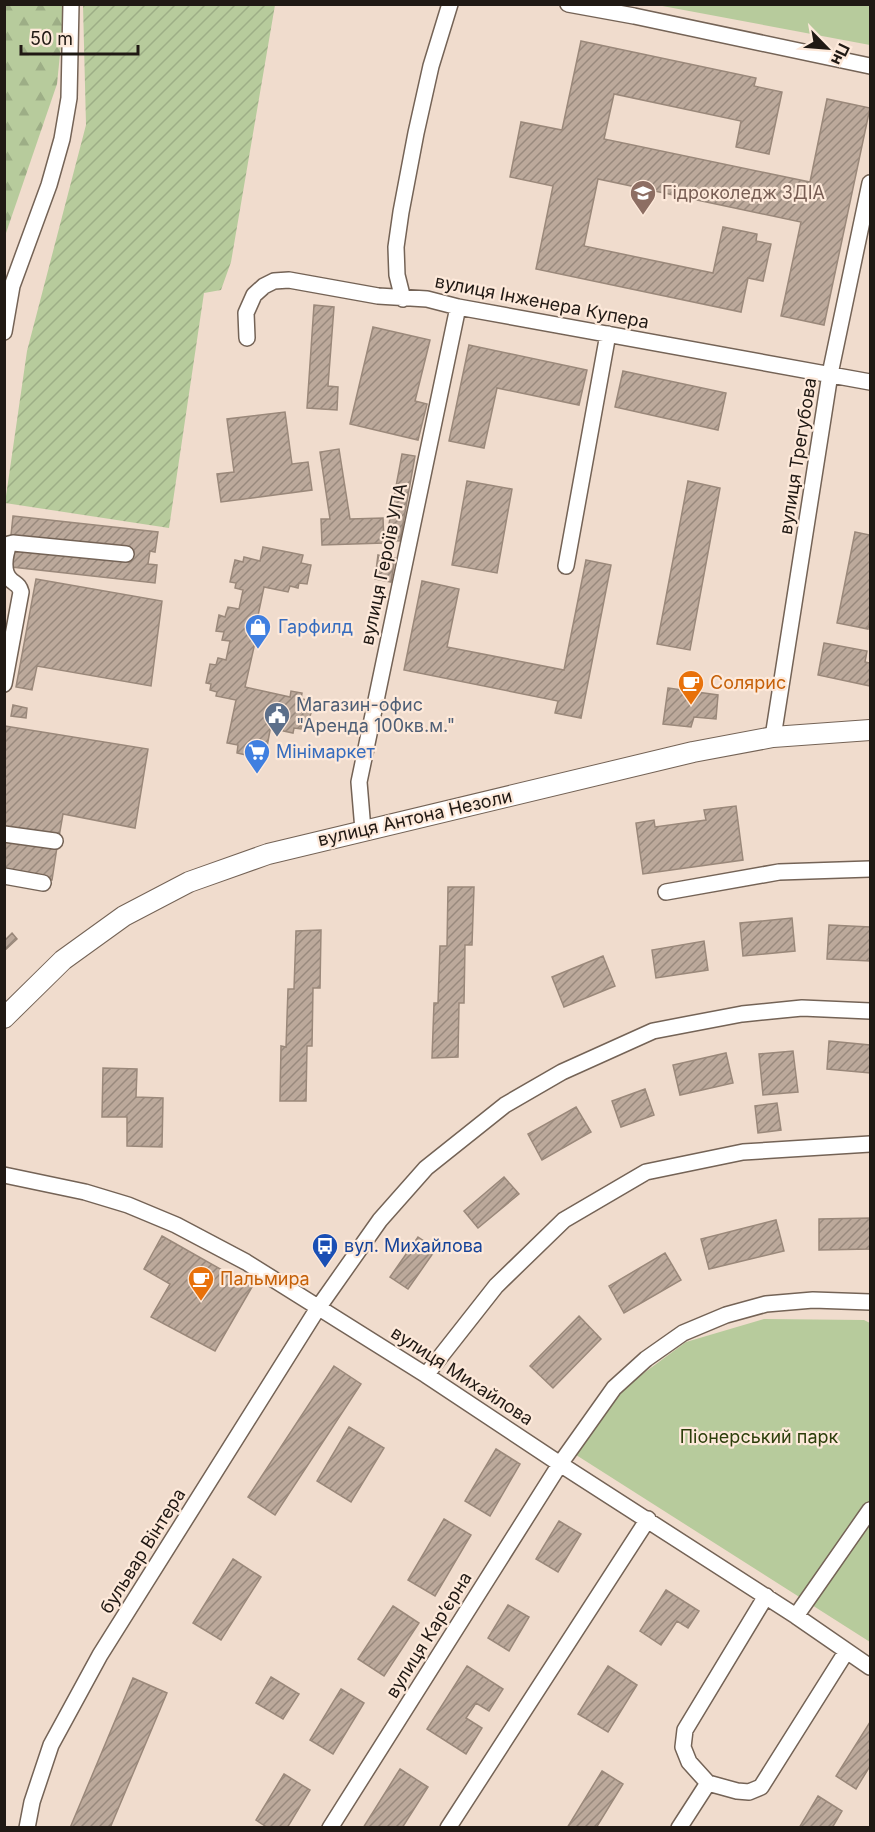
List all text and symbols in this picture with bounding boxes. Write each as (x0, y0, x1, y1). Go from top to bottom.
scale bar (21, 18, 138, 56)
north arrow (797, 18, 857, 78)
text: 50 m (30, 28, 73, 49)
text: Пн (827, 40, 854, 68)
school or university icon: Гідроколедж ЗДIА (628, 178, 658, 216)
place label: Гідроколедж ЗДIА (662, 182, 825, 203)
street label: вулиця Інженера Купера (433, 270, 651, 333)
street label: вулиця Трегубова (775, 376, 820, 536)
street label: вулиця Героїв УПА (356, 481, 411, 647)
shop icon: Гарфилд (243, 612, 273, 650)
place label: Гарфилд (278, 616, 353, 637)
cafe icon: Солярис (676, 668, 706, 706)
place label: Солярис (710, 672, 786, 693)
place label: Магазин-офис "Аренда 100кв.м." (296, 694, 455, 736)
public building icon: Магазин-офис "Аренда 100кв.м." (262, 700, 292, 738)
supermarket icon: Мінімаркет (242, 737, 272, 775)
place label: Мінімаркет (276, 741, 375, 762)
street label: вулиця Антона Незоли (316, 785, 514, 850)
bus stop icon: вул. Михайлова (310, 1231, 340, 1269)
place label: вул. Михайлова (344, 1235, 483, 1256)
cafe icon: Пальмира (186, 1264, 216, 1302)
place label: Пальмира (220, 1268, 310, 1289)
street label: вулиця Михайлова (387, 1322, 537, 1429)
park label: Піонерський парк (680, 1426, 839, 1447)
street label: бульвар Вінтера (96, 1484, 189, 1617)
street label: вулиця Кар’єрна (381, 1568, 476, 1702)

